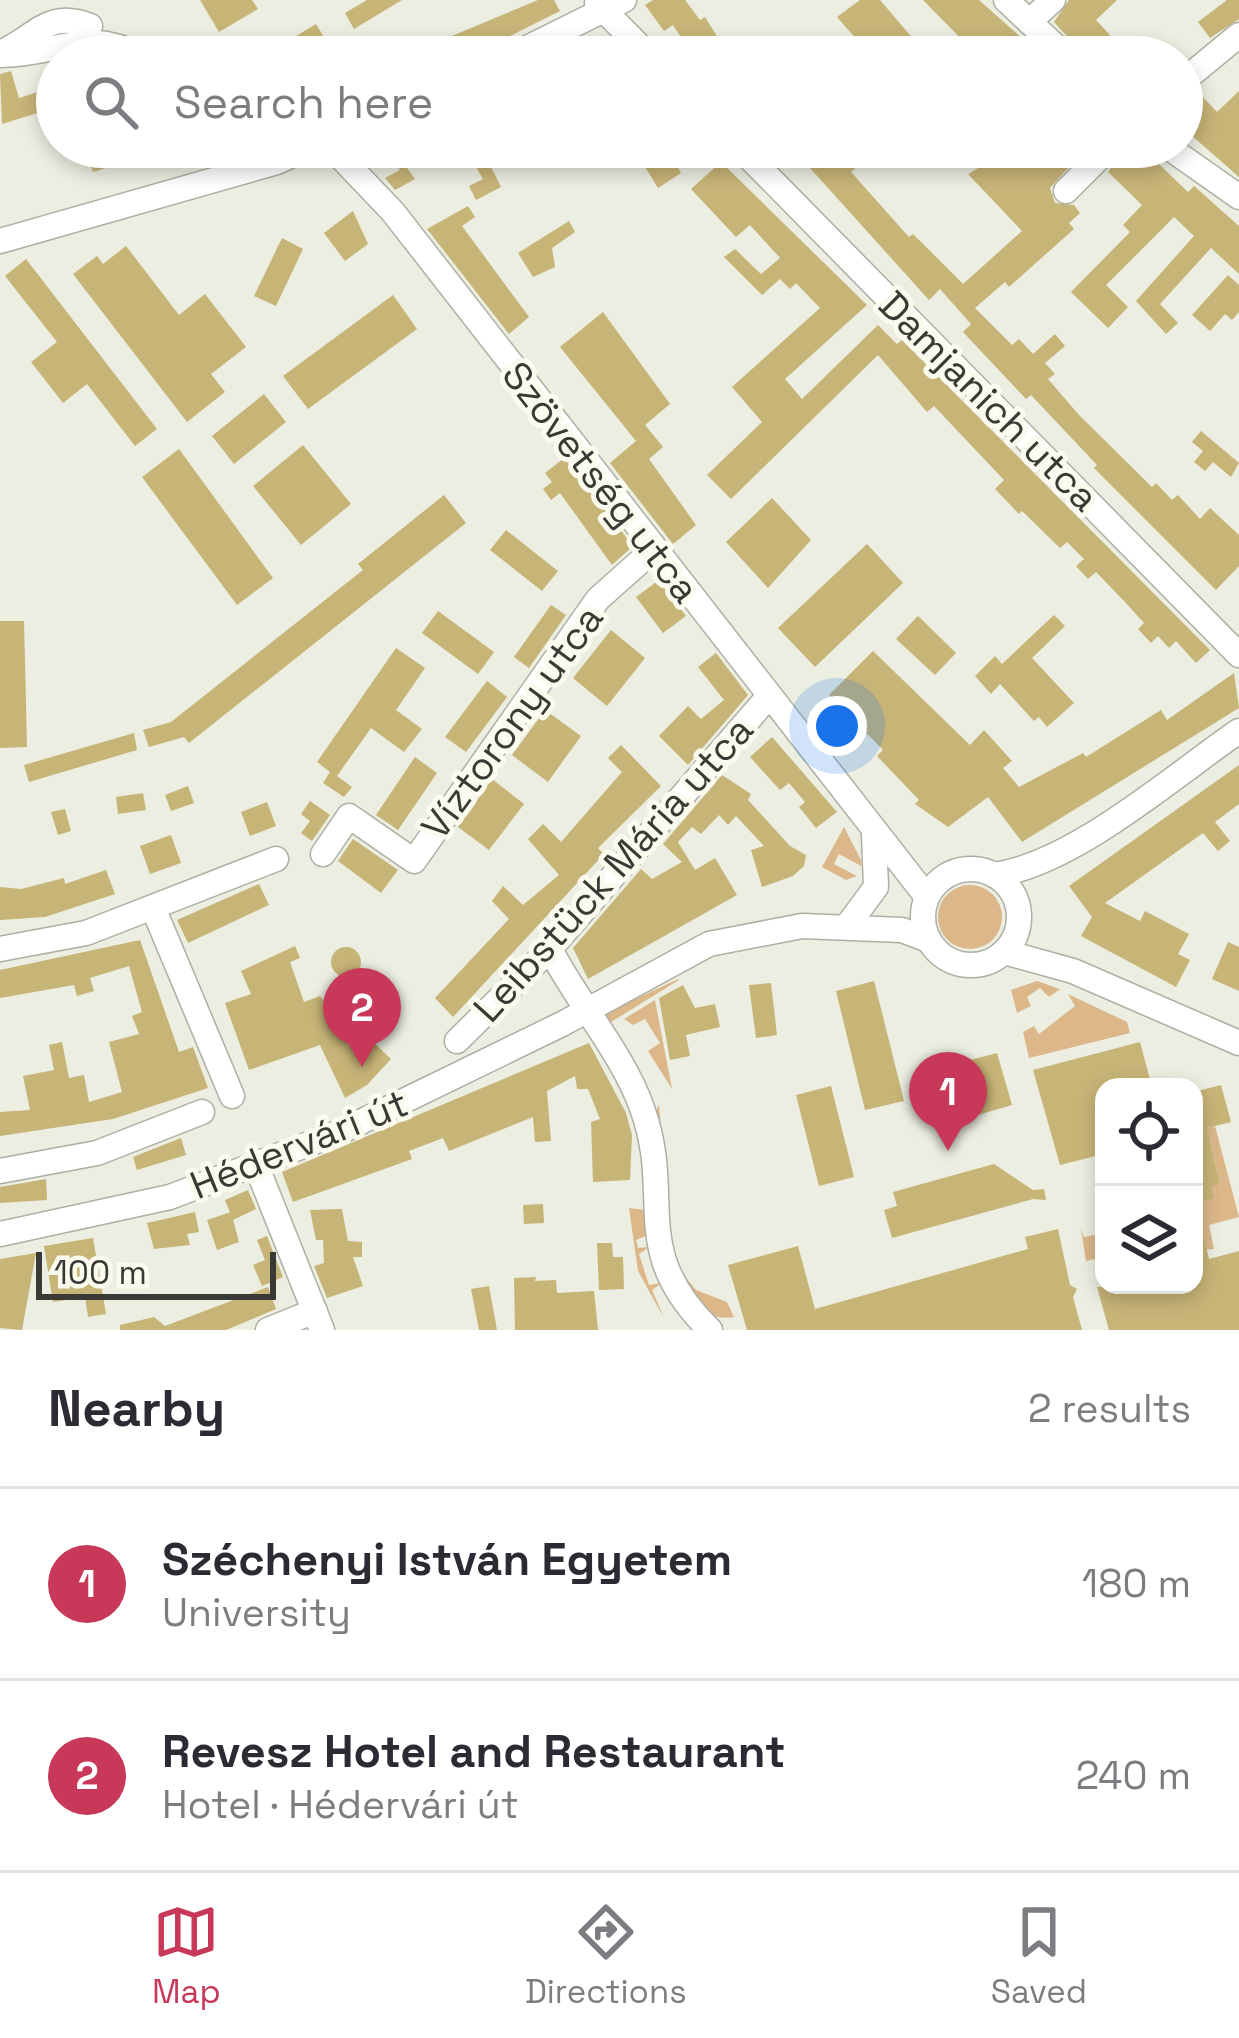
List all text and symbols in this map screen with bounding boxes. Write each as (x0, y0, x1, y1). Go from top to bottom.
search box (36, 36, 1203, 168)
icon: search (78, 69, 144, 135)
text: Search here (174, 74, 433, 131)
street label: Damjanich utca (869, 281, 1109, 521)
street label: Szövetség utca (492, 352, 710, 612)
street label: Víztorony utca (411, 595, 613, 849)
your location (807, 696, 867, 756)
street label: Leibstück Mária utca (463, 706, 763, 1032)
pin: 2 (323, 968, 401, 1067)
pin: 1 (909, 1052, 987, 1151)
street label: Hédervári út (183, 1078, 415, 1210)
map controls (1095, 1078, 1203, 1294)
button: locate (1095, 1078, 1203, 1186)
button: layers (1095, 1186, 1203, 1294)
scale bar (36, 1246, 276, 1299)
text: 100 m (54, 1252, 147, 1294)
text: Nearby (48, 1376, 225, 1441)
text: 2 results (1028, 1384, 1191, 1433)
text: Széchenyi István Egyetem (162, 1531, 732, 1588)
text: 1 (78, 1559, 96, 1608)
text: 180 m (1082, 1559, 1191, 1608)
text: University (162, 1588, 351, 1637)
text: Revesz Hotel and Restaurant (162, 1723, 785, 1780)
text: 2 (75, 1751, 99, 1800)
text: 240 m (1076, 1751, 1191, 1800)
text: Hotel · Hédervári út (162, 1780, 519, 1829)
tab: Map (152, 1899, 221, 2013)
tab: Directions (525, 1899, 687, 2013)
tab: Saved (991, 1899, 1087, 2013)

